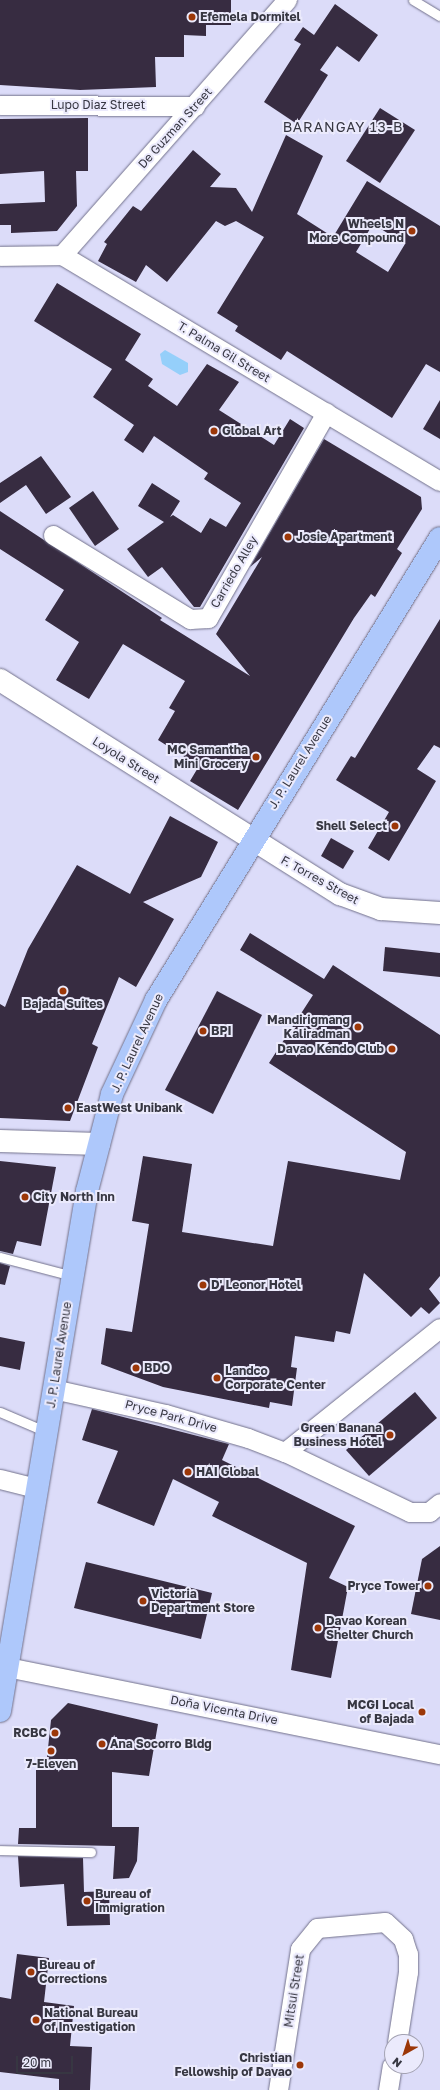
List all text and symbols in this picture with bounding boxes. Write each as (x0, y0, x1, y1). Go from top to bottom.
place label: Efemela Dormitel (200, 10, 301, 24)
marker: Efemela Dormitel (187, 12, 197, 22)
street label: De Guzman Street (135, 85, 215, 171)
street label: Lupo Diaz Street (51, 98, 145, 112)
district label: BARANGAY 13-B (283, 119, 403, 135)
place label: Wheels N More Compound (309, 217, 404, 245)
marker: Wheels N More Compound (407, 226, 417, 236)
street label: T. Palma Gil Street (175, 319, 273, 385)
place label: Global Art (222, 424, 282, 438)
marker: Global Art (209, 426, 219, 436)
place label: Josie Apartment (296, 530, 392, 544)
marker: Josie Apartment (283, 532, 293, 542)
street label: Carriedo Alley (208, 533, 260, 611)
street label: J. P. Laurel Avenue (265, 713, 335, 811)
street label: Loyola Street (90, 734, 162, 786)
place label: MC Samantha Mini Grocery (167, 743, 248, 771)
marker: MC Samantha Mini Grocery (251, 752, 261, 762)
place label: Shell Select (316, 819, 387, 833)
marker: Shell Select (390, 821, 400, 831)
street label: F. Torres Street (278, 853, 362, 907)
marker: Bajada Suites (58, 986, 68, 996)
street label: J. P. Laurel Avenue (108, 991, 166, 1095)
place label: Bajada Suites (23, 997, 103, 1011)
place label: Mandirigmang Kaliradman (267, 1013, 350, 1041)
marker: Mandirigmang Kaliradman (353, 1022, 363, 1032)
place label: BPI (211, 1024, 232, 1038)
marker: BPI (198, 1026, 208, 1036)
place label: Davao Kendo Club (277, 1042, 384, 1056)
marker: Davao Kendo Club (387, 1044, 397, 1054)
place label: EastWest Unibank (76, 1101, 183, 1115)
marker: EastWest Unibank (63, 1103, 73, 1113)
place label: City North Inn (33, 1190, 115, 1204)
marker: City North Inn (20, 1192, 30, 1202)
place label: D' Leonor Hotel (211, 1278, 301, 1292)
marker: D' Leonor Hotel (198, 1280, 208, 1290)
street label: J. P. Laurel Avenue (43, 1301, 75, 1409)
place label: BDO (144, 1361, 170, 1375)
marker: BDO (131, 1363, 141, 1373)
place label: Landco Corporate Center (225, 1364, 326, 1392)
marker: Landco Corporate Center (212, 1373, 222, 1383)
street label: Pryce Park Drive (123, 1397, 219, 1435)
place label: Green Banana Business Hotel (293, 1421, 382, 1449)
marker: Green Banana Business Hotel (385, 1430, 395, 1440)
place label: HAI Global (196, 1465, 259, 1479)
marker: HAI Global (183, 1467, 193, 1477)
place label: Pryce Tower (347, 1579, 420, 1593)
marker: Pryce Tower (423, 1581, 433, 1591)
place label: Victoria Department Store (151, 1587, 255, 1615)
marker: Victoria Department Store (138, 1596, 148, 1606)
place label: Davao Korean Shelter Church (326, 1614, 413, 1642)
marker: Davao Korean Shelter Church (313, 1623, 323, 1633)
street label: Doña Vicenta Drive (169, 1693, 279, 1727)
place label: MCGI Local of Bajada (347, 1698, 414, 1726)
marker: MCGI Local of Bajada (417, 1707, 427, 1717)
place label: RCBC (13, 1726, 47, 1740)
marker: RCBC (50, 1728, 60, 1738)
place label: Ana Socorro Bldg (110, 1737, 212, 1751)
marker: Ana Socorro Bldg (97, 1739, 107, 1749)
marker: 7-Eleven (46, 1746, 56, 1756)
place label: 7-Eleven (26, 1757, 76, 1771)
place label: Bureau of Immigration (95, 1887, 165, 1915)
marker: Bureau of Immigration (82, 1896, 92, 1906)
street label: Mitsui Street (281, 1953, 307, 2029)
place label: Bureau of Corrections (39, 1958, 107, 1986)
marker: Bureau of Corrections (26, 1967, 36, 1977)
place label: National Bureau of Investigation (44, 2006, 138, 2034)
marker: National Bureau of Investigation (31, 2015, 41, 2025)
north arrow (384, 2034, 424, 2074)
scale bar (18, 2048, 75, 2074)
place label: Christian Fellowship of Davao (174, 2051, 292, 2079)
text: 20 m (23, 2055, 51, 2070)
text: N (389, 2055, 404, 2071)
marker: Christian Fellowship of Davao (295, 2060, 305, 2070)

